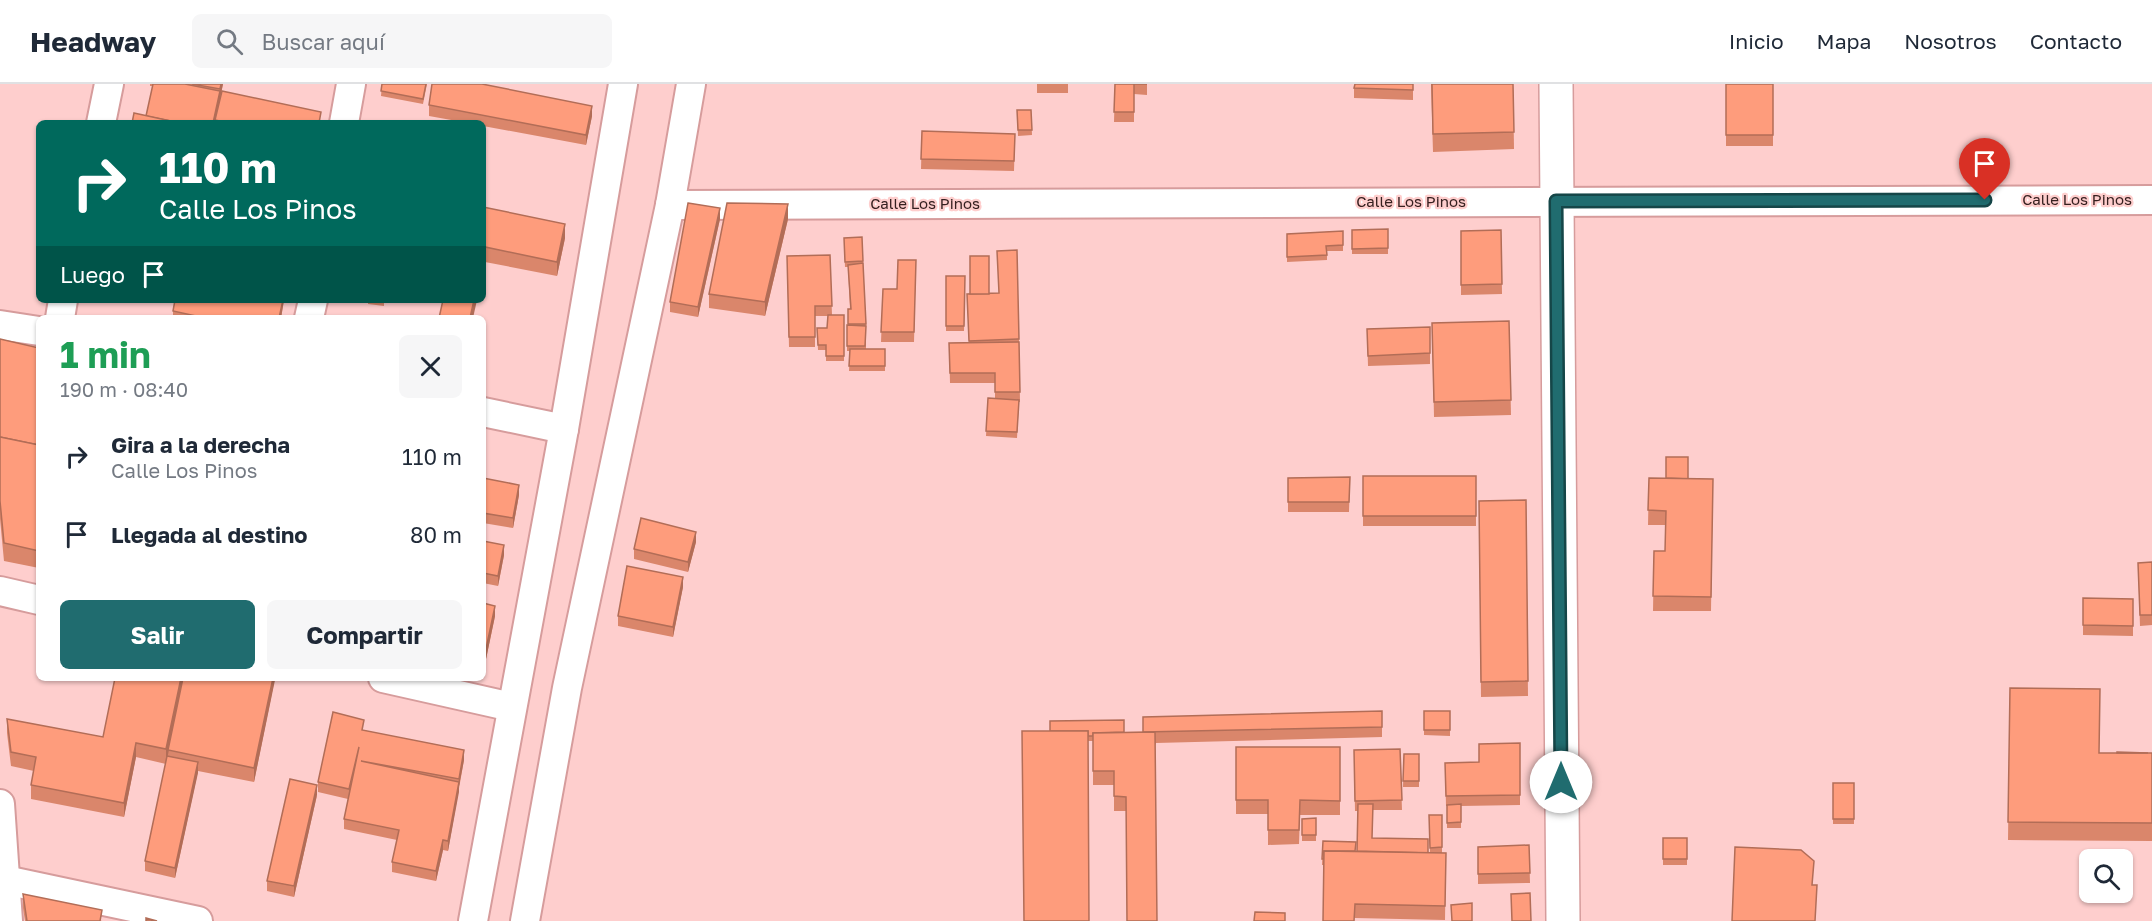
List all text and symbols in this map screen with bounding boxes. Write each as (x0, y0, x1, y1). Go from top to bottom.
search box (192, 14, 612, 68)
text: Headway (30, 25, 156, 58)
icon: search (213, 25, 246, 58)
text: Buscar aquí (261, 28, 385, 55)
text: Inicio (1729, 28, 1784, 54)
text: Mapa (1817, 28, 1871, 54)
text: Nosotros (1904, 28, 1997, 54)
text: Contacto (2030, 28, 2122, 54)
pin (1959, 138, 2010, 200)
text: 110 m (159, 142, 277, 192)
icon: right (60, 144, 138, 222)
icon: arrive (1968, 147, 2001, 180)
street label: Calle Los Pinos (2022, 190, 2132, 208)
street label: Calle Los Pinos (1356, 192, 1466, 210)
text: Calle Los Pinos (159, 193, 356, 225)
street label: Calle Los Pinos (870, 194, 980, 212)
icon: arrive (137, 258, 170, 291)
text: Luego (60, 261, 125, 288)
text: 1 min (60, 333, 151, 376)
button: close (399, 335, 462, 398)
text: 190 m · 08:40 (60, 377, 188, 401)
text: Gira a la derecha (111, 431, 290, 458)
icon: right (60, 440, 93, 473)
text: 110 m (402, 443, 462, 470)
text: Calle Los Pinos (111, 458, 257, 482)
icon: arrive (60, 518, 93, 551)
text: Llegada al destino (111, 521, 308, 548)
text: 80 m (410, 521, 462, 548)
button: Salir (60, 600, 255, 669)
button: Compartir (267, 600, 462, 669)
position arrow (1529, 750, 1593, 814)
map controls (2079, 849, 2133, 903)
button: search (2079, 849, 2133, 903)

